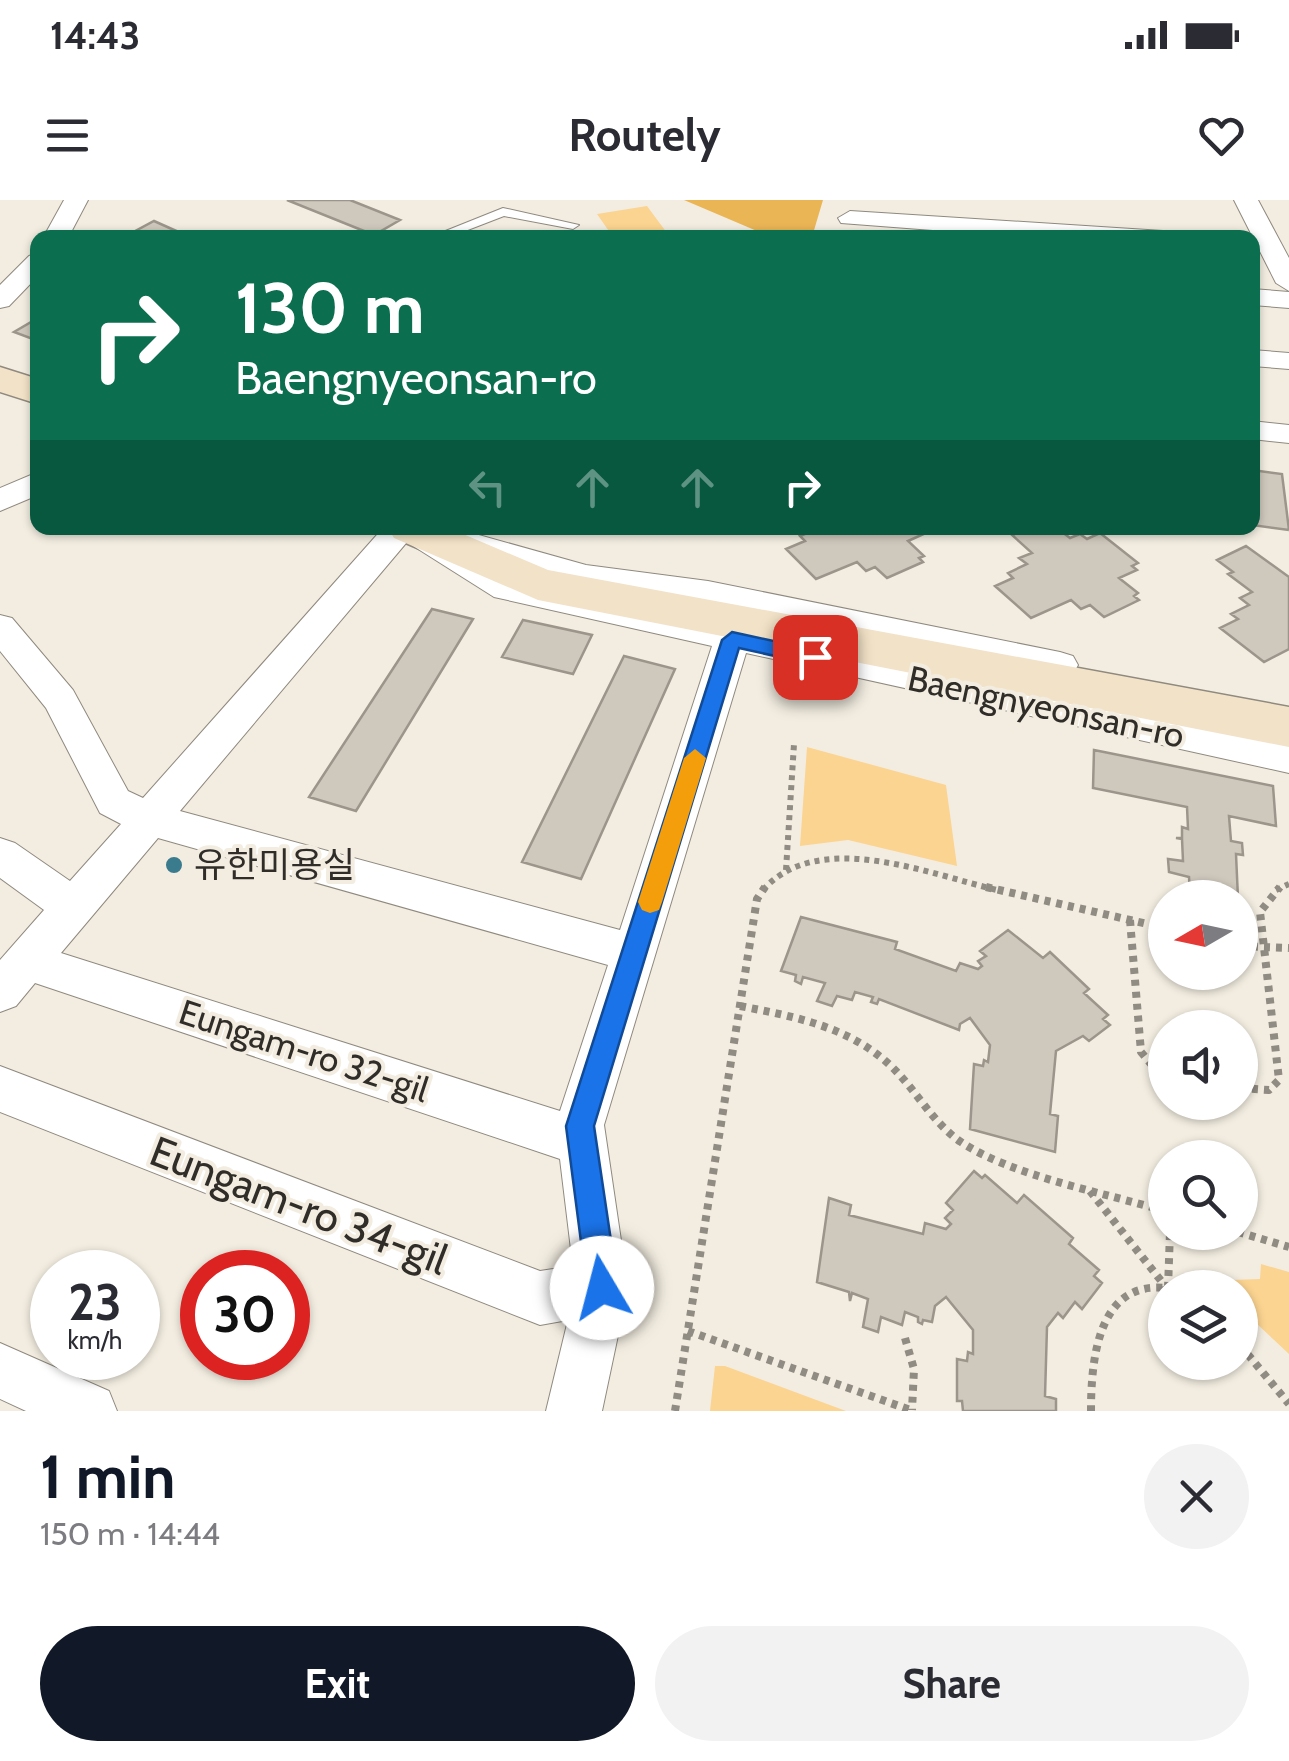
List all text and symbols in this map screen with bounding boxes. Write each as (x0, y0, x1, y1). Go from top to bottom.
text: 14:43 (50, 12, 140, 59)
icon: menu (40, 108, 95, 163)
text: Routely (568, 108, 721, 162)
icon: heart (1194, 108, 1249, 163)
text: 130 m (235, 265, 425, 351)
icon: right (70, 270, 200, 400)
text: Baengnyeonsan-ro (235, 351, 597, 405)
icon: left (460, 460, 515, 515)
icon: ahead (565, 460, 620, 515)
icon: ahead (670, 460, 725, 515)
icon: right (775, 460, 830, 515)
pin (773, 615, 858, 700)
icon: arrive (788, 630, 843, 685)
street label: Baengnyeonsan-ro (904, 656, 1188, 757)
place label: 유한미용실 (194, 843, 355, 886)
marker: 유한미용실 (163, 854, 185, 876)
north arrow (1148, 880, 1258, 990)
map controls (1148, 880, 1258, 1380)
street label: Eungam-ro 32-gil (174, 990, 435, 1111)
button: sound (1148, 1010, 1258, 1120)
street label: Eungam-ro 34-gil (143, 1124, 455, 1286)
button: search (1148, 1140, 1258, 1250)
position arrow (550, 1236, 654, 1340)
speed limit sign: 30 (180, 1250, 310, 1380)
button: layers (1148, 1270, 1258, 1380)
text: 23 (68, 1272, 122, 1333)
text: km/h (68, 1325, 122, 1355)
text: 1 min (40, 1440, 175, 1513)
button: close (1144, 1444, 1249, 1549)
text: 150 m · 14:44 (40, 1514, 220, 1553)
button: Exit (40, 1626, 635, 1741)
button: Share (655, 1626, 1249, 1741)

